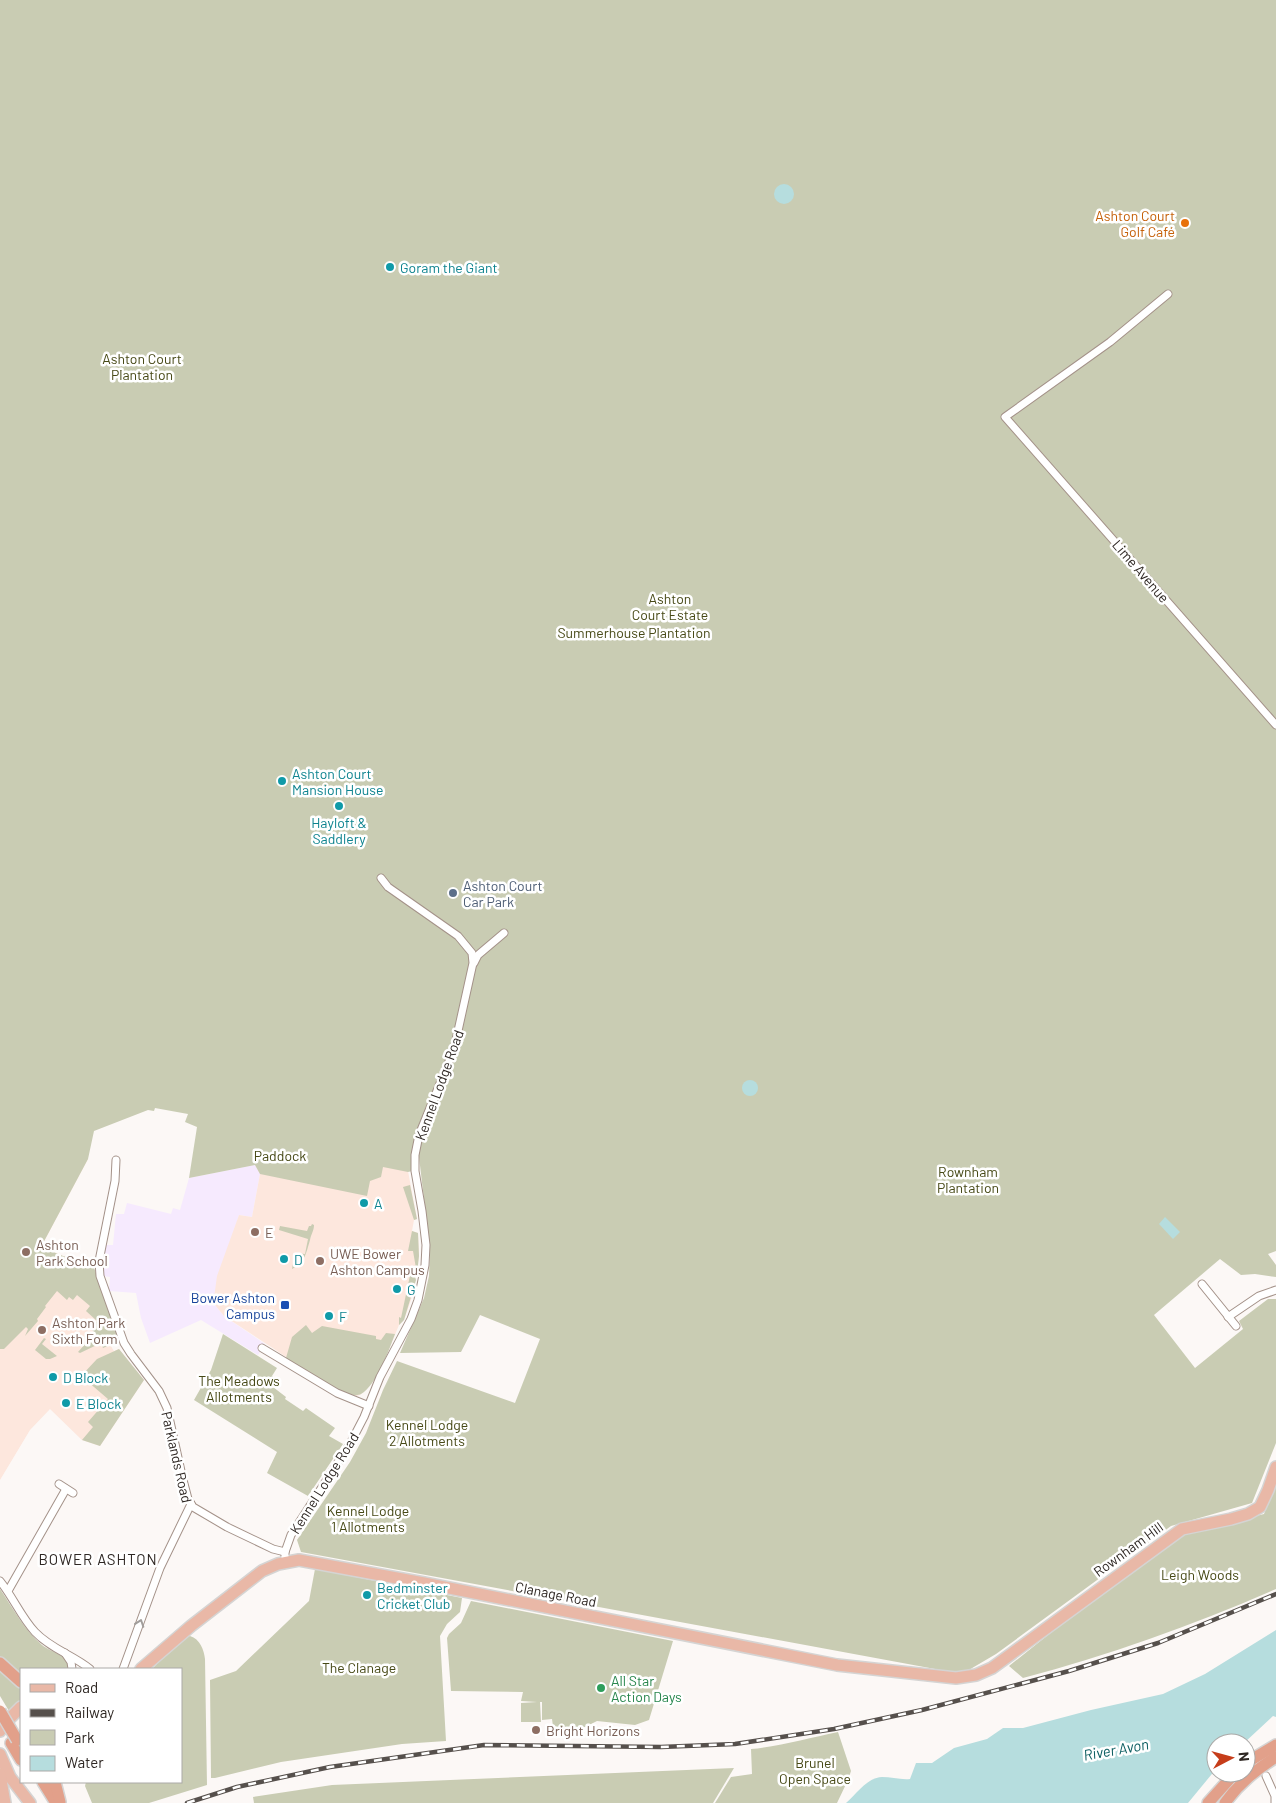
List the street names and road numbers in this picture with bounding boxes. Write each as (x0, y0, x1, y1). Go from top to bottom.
street label: Lime Avenue (1109, 536, 1173, 606)
street label: Kennel Lodge Road (411, 1027, 467, 1143)
street label: Parklands Road (158, 1410, 196, 1504)
street label: Kennel Lodge Road (286, 1429, 362, 1537)
street label: Rownham Hill (1090, 1518, 1166, 1580)
street label: Clanage Road (514, 1578, 598, 1610)

